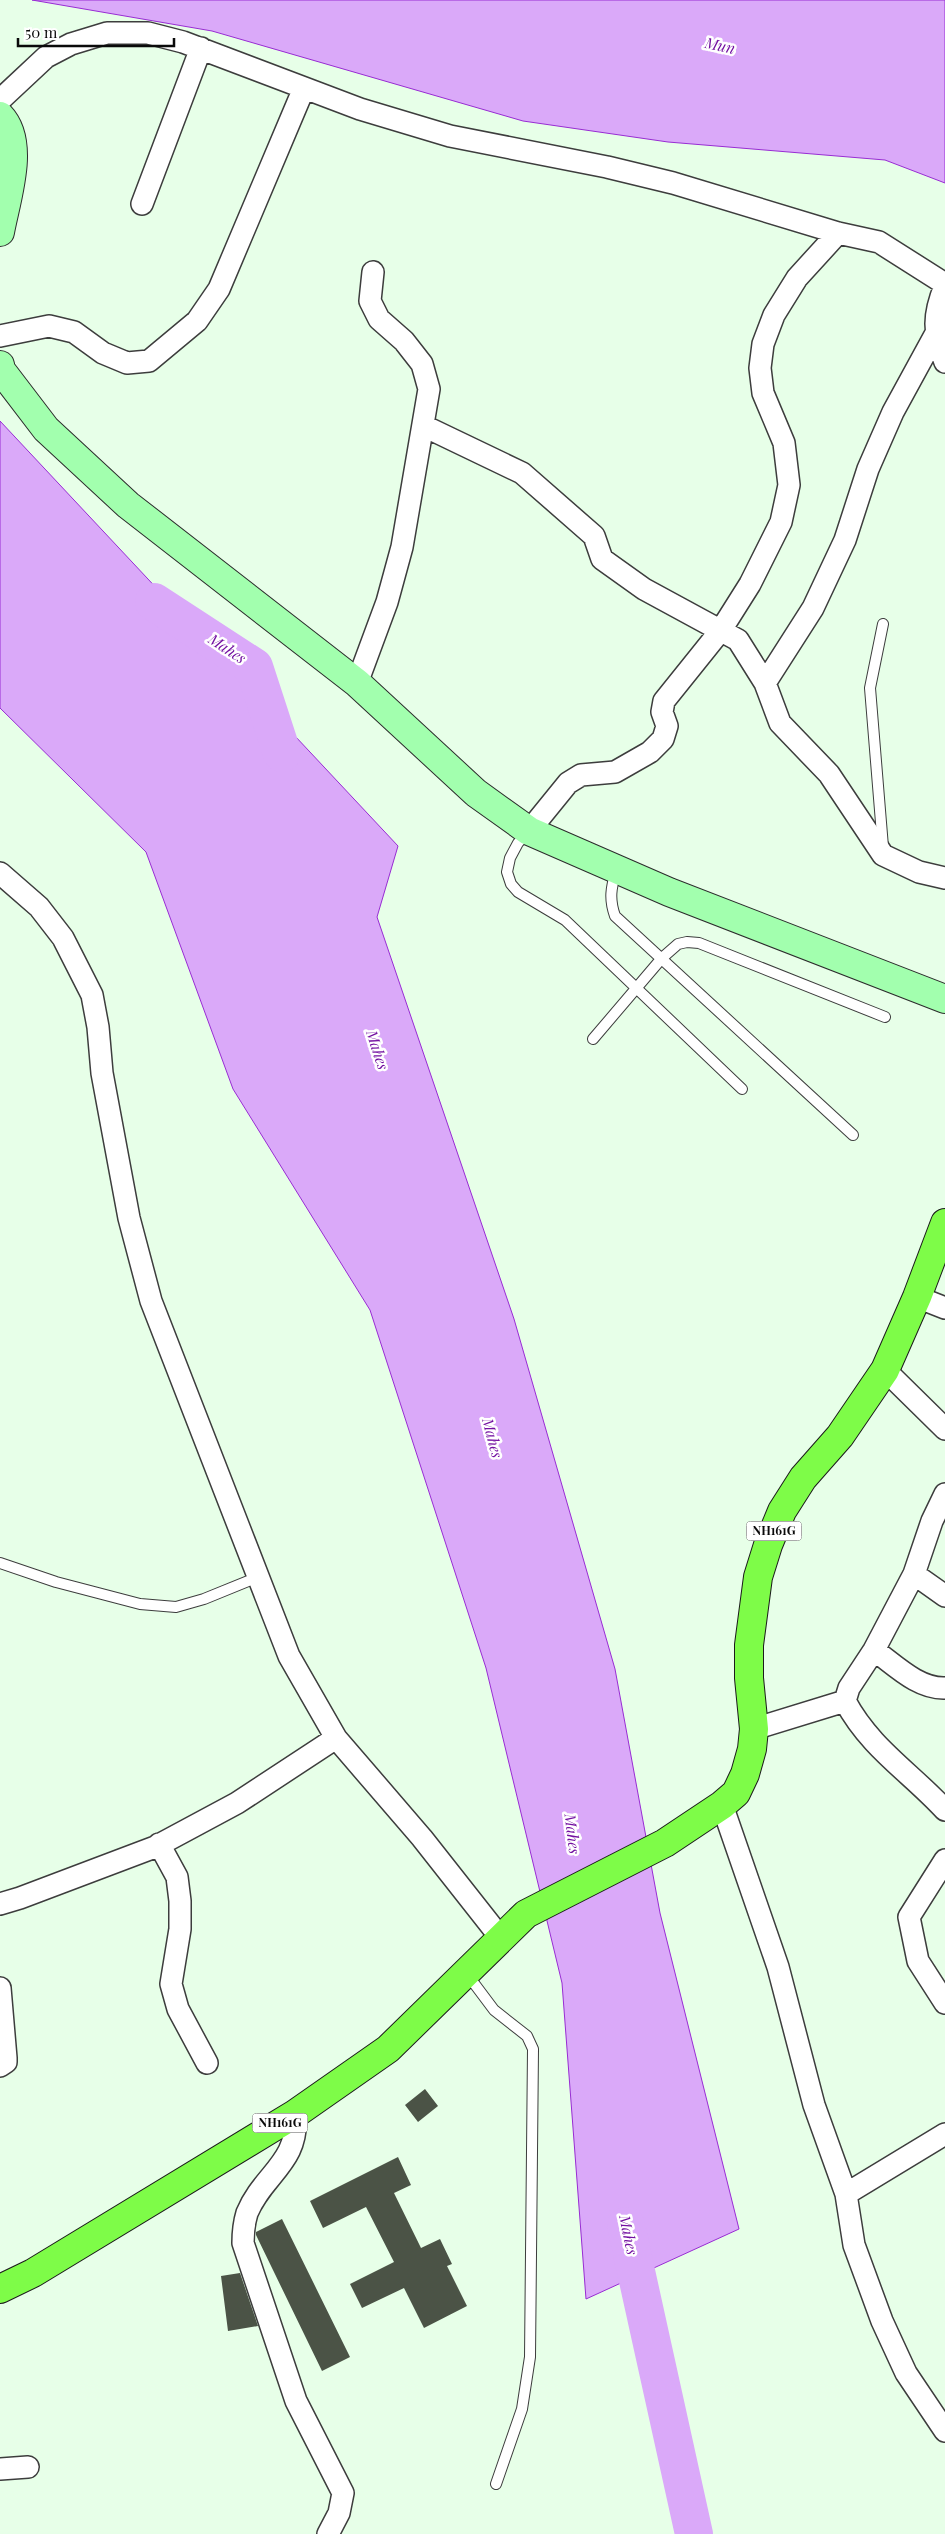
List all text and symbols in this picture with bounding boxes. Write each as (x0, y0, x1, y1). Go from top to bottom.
scale bar (18, 15, 174, 47)
text: 50 m (25, 22, 58, 42)
water label: Mun (702, 32, 737, 58)
water label: Mahes (204, 628, 250, 668)
water label: Mahes (362, 1026, 394, 1072)
water label: Mahes (478, 1415, 508, 1460)
road number: NH161G (746, 1522, 802, 1540)
water label: Mahes (560, 1811, 585, 1856)
road number: NH161G (252, 2114, 308, 2132)
water label: Mahes (615, 2212, 643, 2257)

